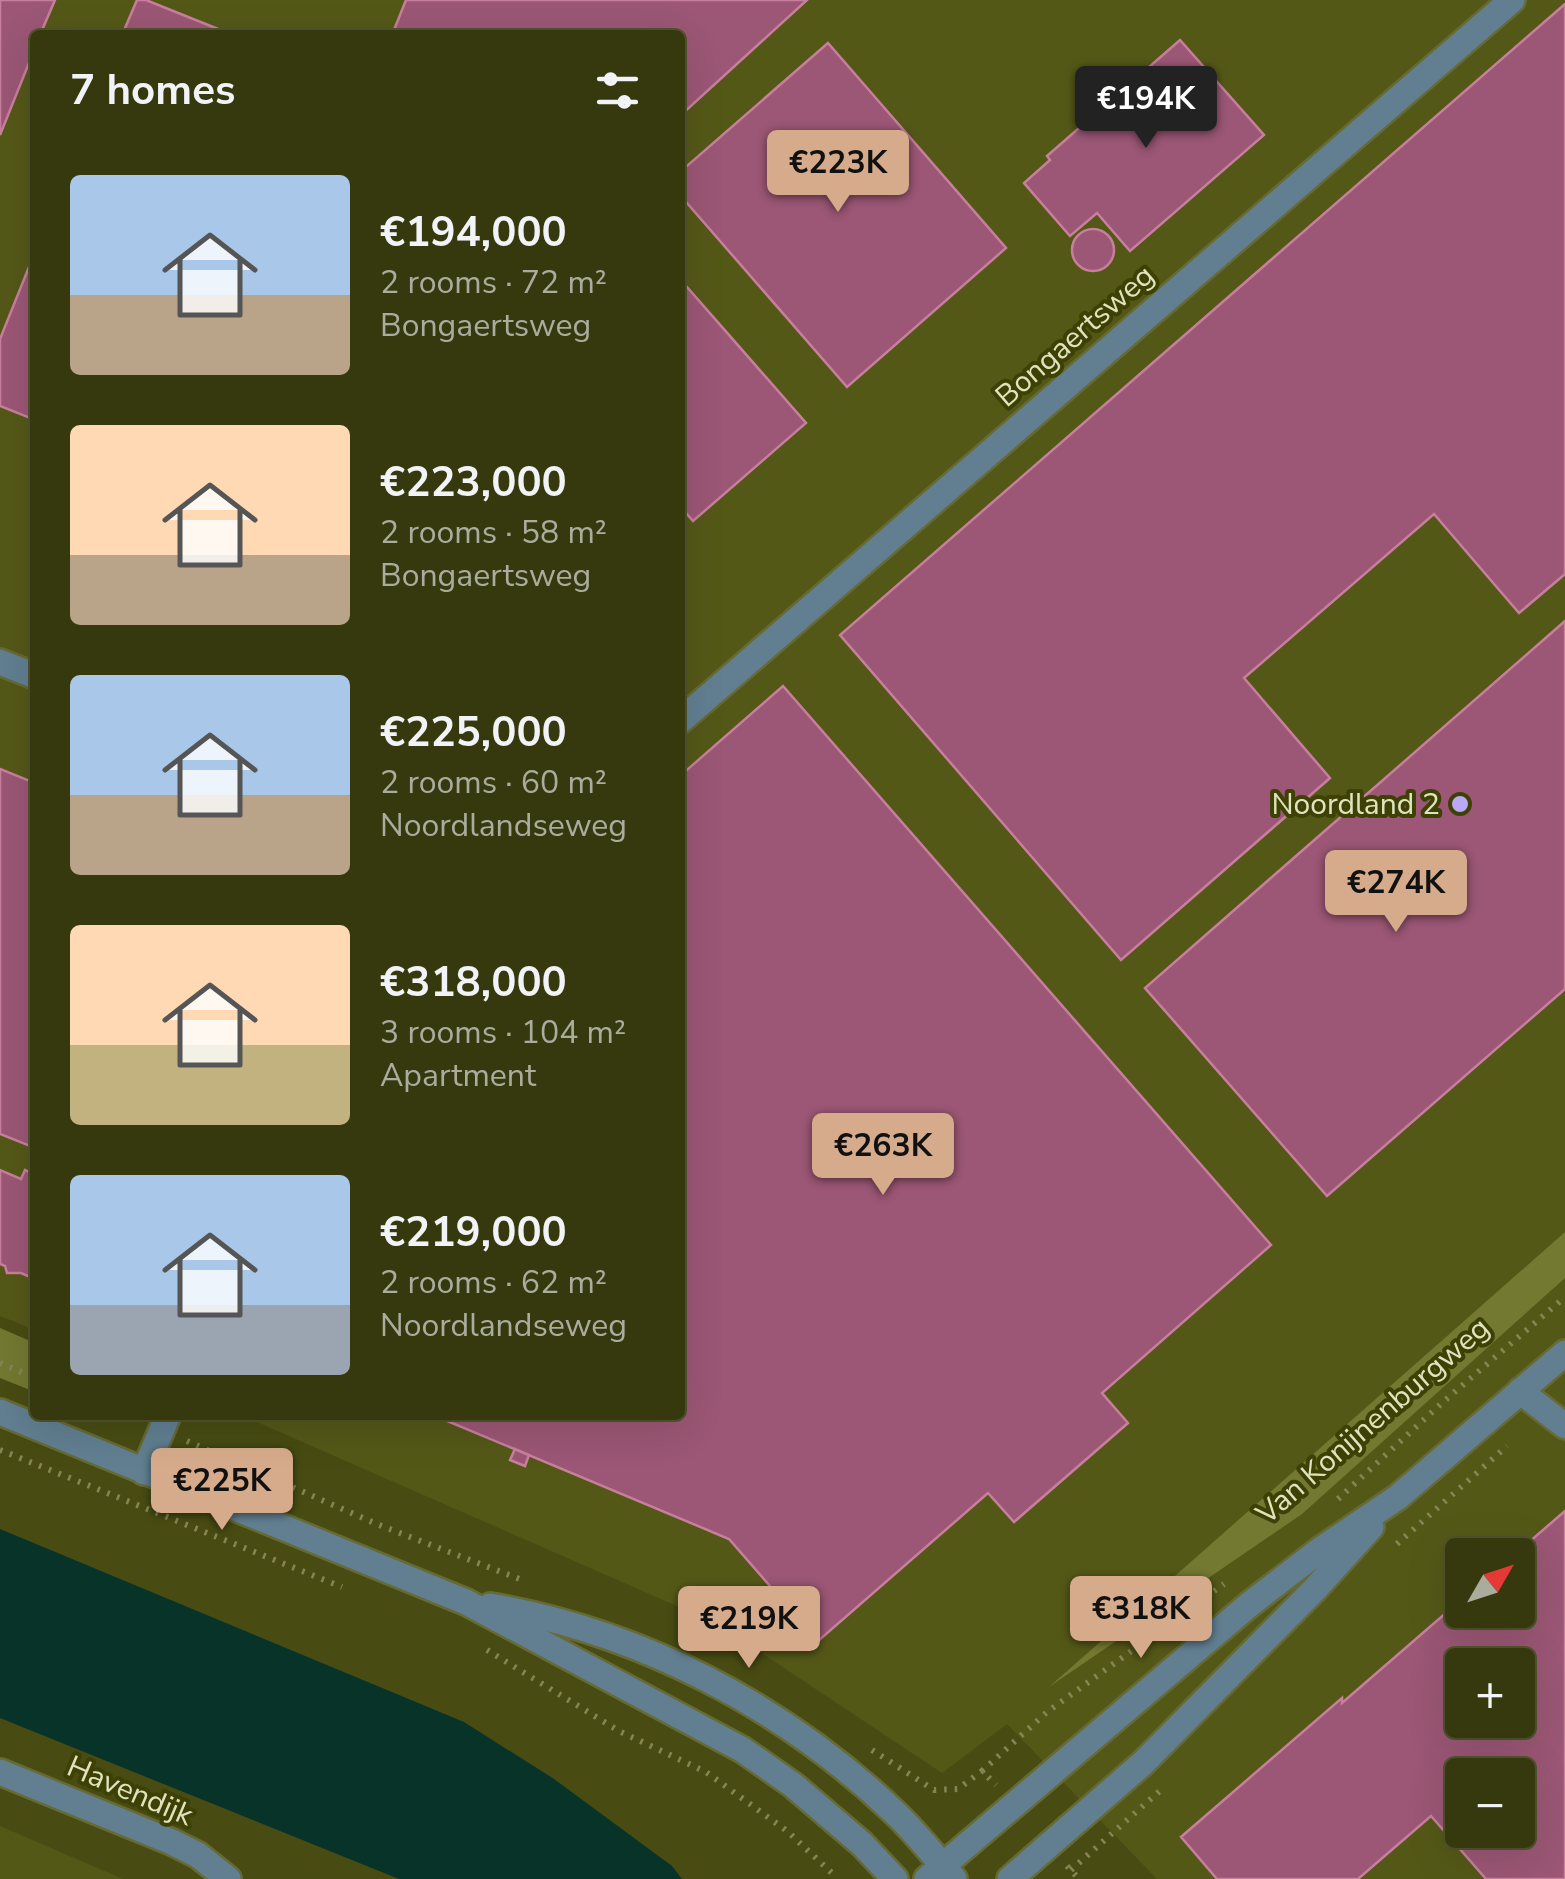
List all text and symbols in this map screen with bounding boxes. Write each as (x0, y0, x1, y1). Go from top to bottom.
text: 7 homes (70, 62, 235, 119)
icon: filters (590, 63, 645, 118)
pin: €194K (1076, 66, 1216, 151)
text: €194K (1097, 77, 1195, 120)
pin: €223K (768, 130, 908, 215)
text: €223K (789, 141, 887, 184)
text: €194,000 (380, 204, 567, 261)
icon: home (150, 215, 270, 335)
street label: Bongaertsweg (987, 256, 1163, 416)
text: 2 rooms · 72 m² (380, 261, 607, 304)
text: Bongaertsweg (380, 304, 591, 347)
text: €223,000 (380, 454, 567, 511)
icon: home (150, 465, 270, 585)
text: 2 rooms · 58 m² (380, 511, 607, 554)
text: Bongaertsweg (380, 554, 591, 597)
text: €225,000 (380, 704, 567, 761)
icon: home (150, 715, 270, 835)
text: 2 rooms · 60 m² (380, 761, 607, 804)
place label: Noordland 2 (1271, 784, 1440, 825)
marker: Noordland 2 (1449, 793, 1471, 815)
text: Noordlandseweg (380, 804, 627, 847)
pin: €274K (1326, 850, 1466, 935)
text: €274K (1347, 861, 1445, 904)
text: €318,000 (380, 954, 567, 1011)
icon: home (150, 965, 270, 1085)
text: 3 rooms · 104 m² (380, 1011, 626, 1054)
text: Apartment (380, 1054, 536, 1097)
pin: €263K (813, 1113, 953, 1198)
text: €263K (834, 1124, 932, 1167)
text: €219,000 (380, 1204, 567, 1261)
icon: home (150, 1215, 270, 1335)
text: 2 rooms · 62 m² (380, 1261, 607, 1304)
text: Noordlandseweg (380, 1304, 627, 1347)
street label: Van Konijnenburgweg (1247, 1308, 1498, 1534)
pin: €225K (152, 1448, 292, 1533)
text: €225K (173, 1459, 271, 1502)
north arrow (1445, 1538, 1535, 1628)
map controls (1445, 1538, 1535, 1848)
pin: €318K (1071, 1576, 1211, 1661)
pin: €219K (679, 1586, 819, 1671)
text: €318K (1092, 1587, 1190, 1630)
text: €219K (700, 1597, 798, 1640)
button: + (1445, 1648, 1535, 1738)
street label: Havendijk (61, 1746, 200, 1836)
button: − (1445, 1758, 1535, 1848)

